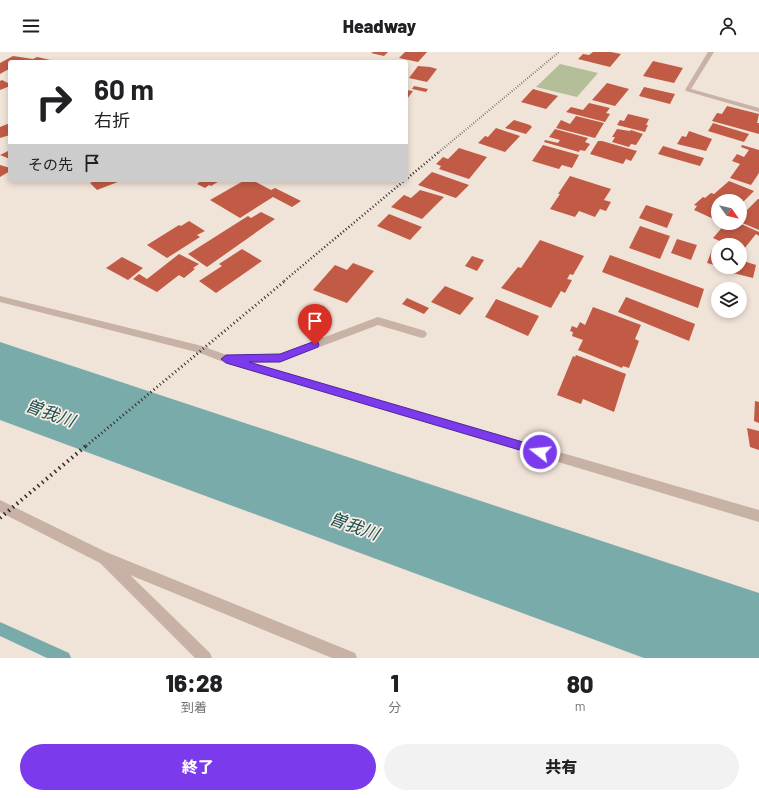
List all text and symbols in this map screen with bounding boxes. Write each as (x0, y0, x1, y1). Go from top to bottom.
icon: menu (20, 15, 42, 37)
text: Headway (343, 15, 416, 37)
icon: person (717, 15, 739, 37)
text: 60 m (94, 72, 154, 106)
icon: right (28, 76, 80, 128)
text: 右折 (94, 109, 130, 131)
icon: arrive (81, 152, 103, 174)
text: その先 (28, 155, 73, 173)
north arrow (711, 194, 747, 230)
map controls (711, 194, 747, 318)
button: search (711, 238, 747, 274)
button: layers (711, 282, 747, 318)
pin (298, 304, 332, 345)
icon: arrive (304, 310, 326, 332)
water label: 曽我川 (23, 394, 80, 431)
position arrow (519, 431, 561, 473)
water label: 曽我川 (327, 507, 384, 544)
text: 16:28 (165, 668, 223, 697)
text: 1 (390, 668, 399, 697)
text: 80 (567, 669, 594, 698)
text: m (575, 698, 585, 714)
text: 到着 (181, 699, 207, 715)
text: 分 (388, 699, 401, 715)
button: 終了 (20, 744, 376, 790)
button: 共有 (384, 744, 739, 790)

